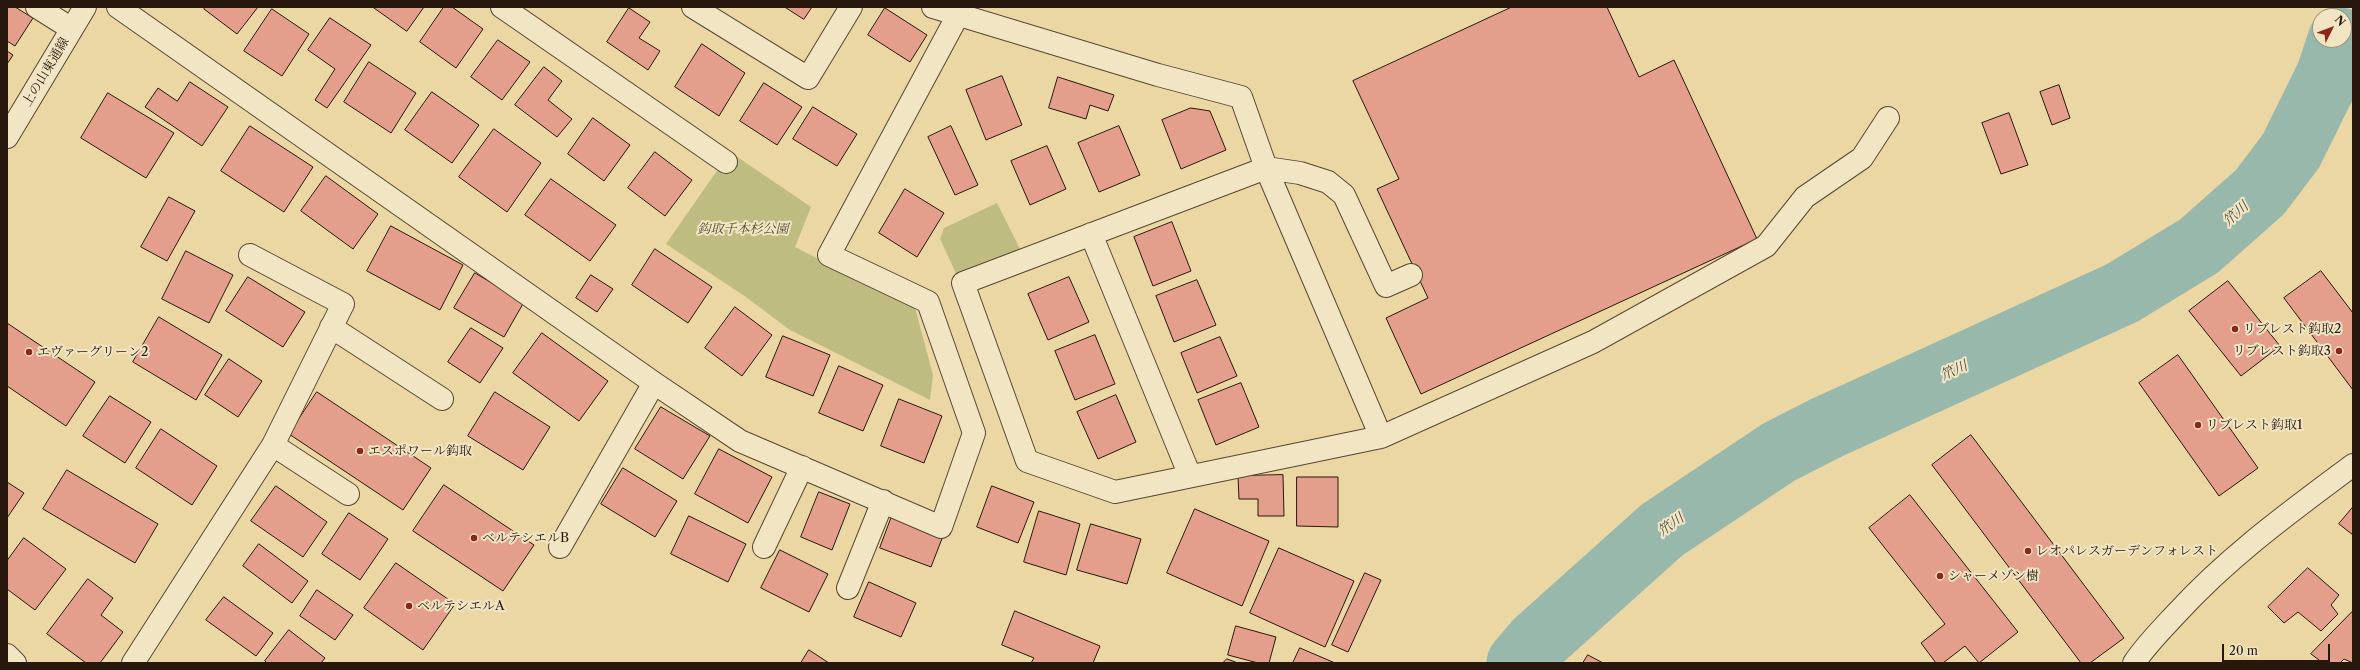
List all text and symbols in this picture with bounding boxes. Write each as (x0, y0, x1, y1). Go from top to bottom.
north arrow (2312, 8, 2352, 48)
text: N (2332, 12, 2349, 29)
street label: 上の山東通線 (19, 35, 73, 109)
water label: 笊川 (2220, 198, 2252, 230)
park label: 鈎取千本杉公園 (698, 221, 788, 237)
place label: リブレスト鈎取2 (2243, 321, 2341, 337)
marker: リブレスト鈎取2 (2230, 324, 2240, 334)
place label: リブレスト鈎取3 (2233, 343, 2331, 359)
place label: エヴァーグリーン2 (37, 344, 148, 360)
marker: リブレスト鈎取3 (2334, 346, 2344, 356)
marker: エヴァーグリーン2 (24, 347, 34, 357)
water label: 笊川 (1938, 357, 1970, 385)
place label: リブレスト鈎取1 (2206, 417, 2302, 433)
marker: リブレスト鈎取1 (2193, 420, 2203, 430)
place label: エスポワール鈎取 (368, 443, 472, 459)
marker: エスポワール鈎取 (355, 446, 365, 456)
water label: 笊川 (1655, 510, 1687, 540)
place label: ベルテシエルB (482, 530, 569, 546)
marker: ベルテシエルB (469, 533, 479, 543)
place label: レオパレスガーデンフォレスト (2036, 543, 2218, 559)
marker: レオパレスガーデンフォレスト (2023, 546, 2033, 556)
place label: シャーメゾン樹 (1948, 568, 2039, 584)
marker: シャーメゾン樹 (1935, 571, 1945, 581)
place label: ベルテシエルA (417, 598, 505, 614)
marker: ベルテシエルA (404, 601, 414, 611)
scale bar (2224, 636, 2332, 662)
text: 20 m (2229, 643, 2258, 658)

